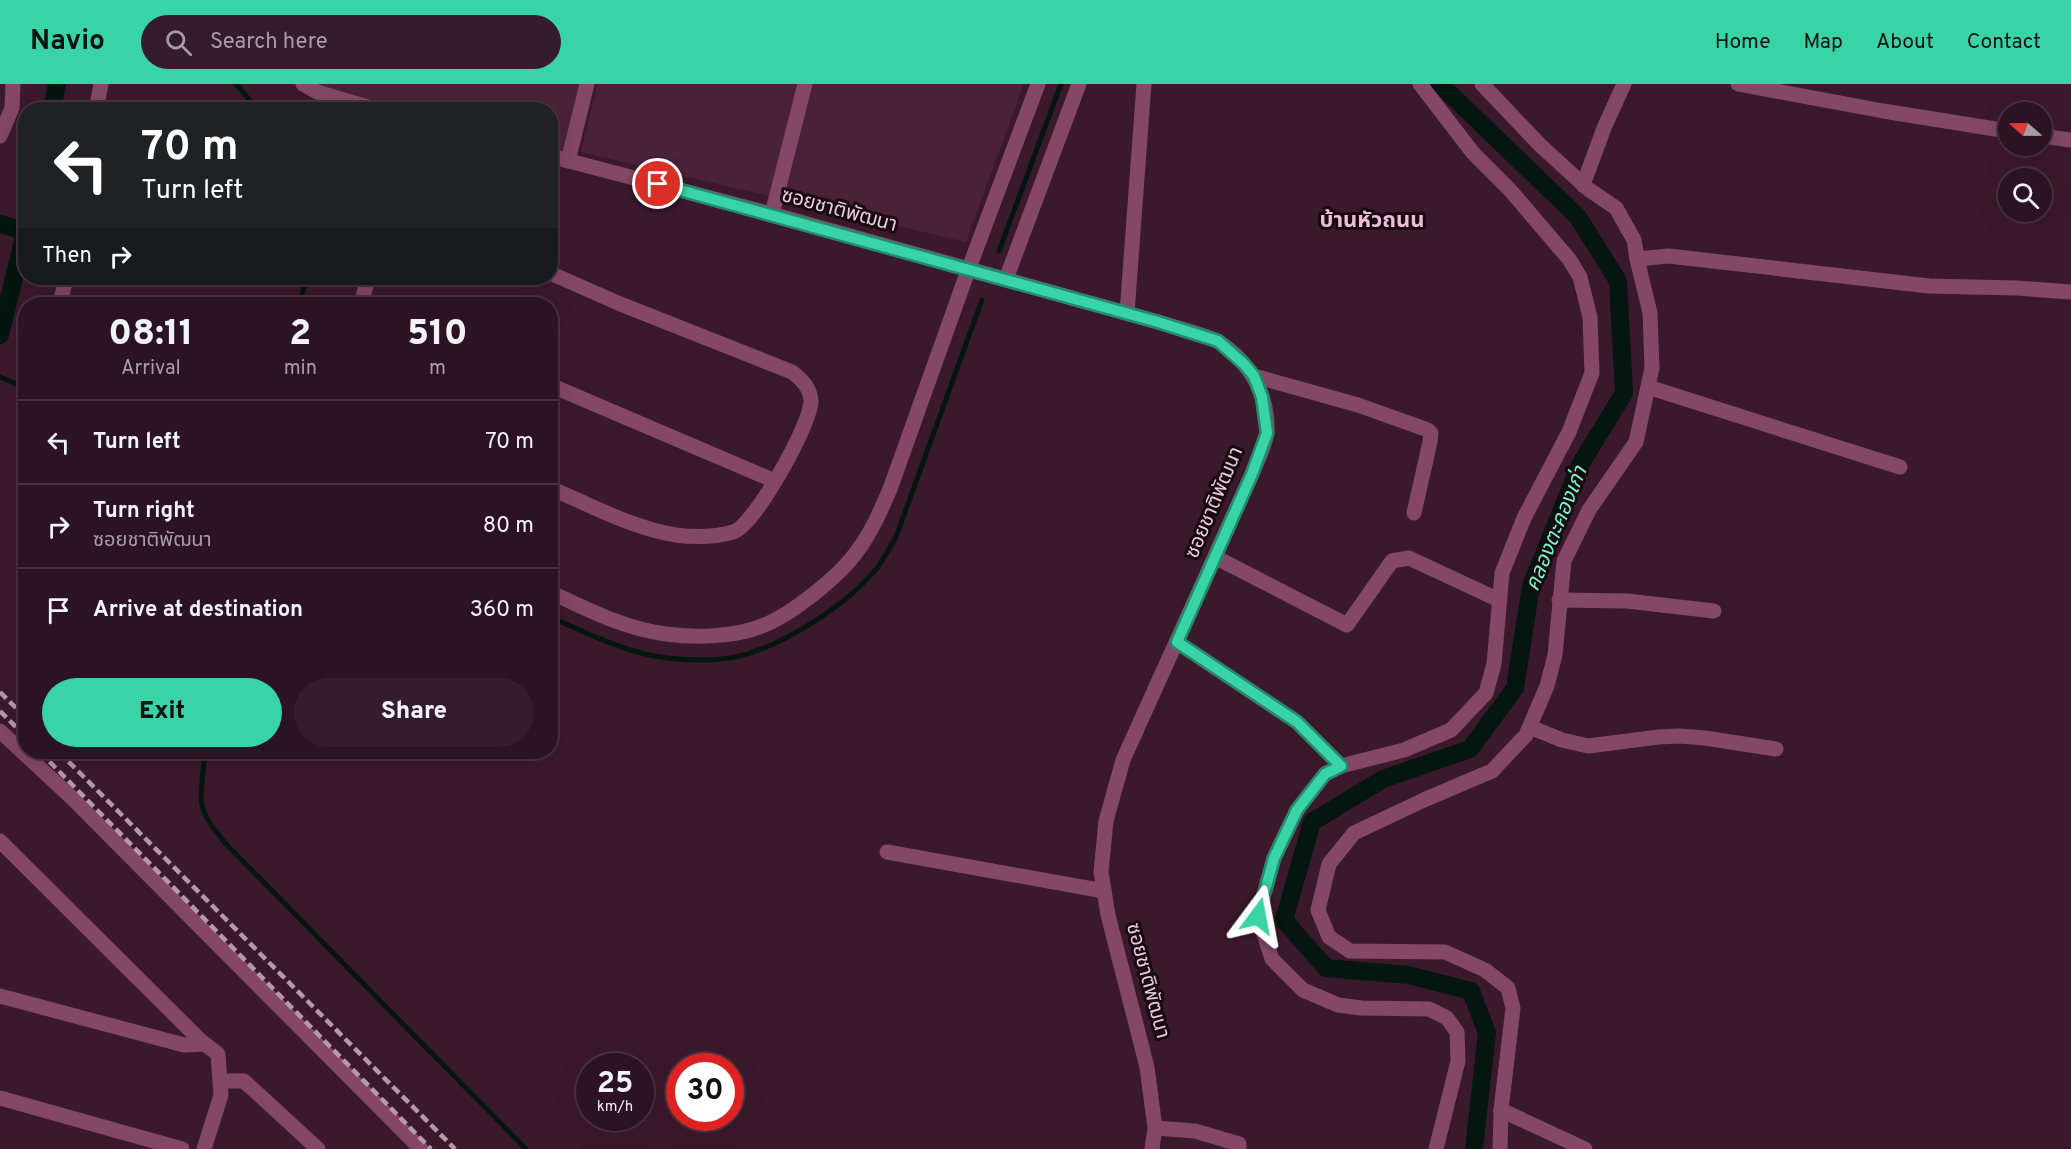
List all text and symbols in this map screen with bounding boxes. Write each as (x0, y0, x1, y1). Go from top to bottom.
search box (141, 15, 561, 69)
text: Navio (30, 24, 105, 60)
icon: search (162, 26, 195, 59)
text: Search here (210, 29, 327, 56)
text: Home (1715, 29, 1771, 56)
text: Map (1804, 29, 1843, 56)
text: About (1876, 29, 1934, 56)
text: Contact (1967, 29, 2041, 56)
north arrow (1998, 102, 2052, 156)
map controls (1998, 102, 2052, 222)
text: 70 m (141, 122, 239, 175)
icon: left (42, 126, 120, 204)
pin (632, 158, 683, 209)
icon: arrive (641, 167, 674, 200)
button: search (1998, 168, 2052, 222)
text: Turn left (141, 174, 243, 208)
street label: ซอยชาติพัฒนา (778, 183, 900, 239)
district label: บ้านหัวถนน (1320, 208, 1424, 235)
icon: right (104, 240, 137, 273)
text: Then (42, 243, 92, 270)
text: 08:11 (108, 312, 193, 358)
text: 2 (289, 312, 311, 358)
text: 510 (407, 312, 468, 358)
text: Arrival (121, 356, 181, 382)
text: min (284, 356, 317, 382)
text: m (429, 356, 446, 382)
icon: left (42, 426, 75, 459)
text: Turn left (93, 429, 181, 456)
text: 70 m (485, 429, 534, 456)
street label: ซอยชาติพัฒนา (1180, 443, 1250, 563)
water label: คลองตะคองเก่า (1520, 461, 1595, 595)
text: Turn right (93, 498, 195, 525)
icon: right (42, 510, 75, 543)
text: 80 m (483, 513, 534, 540)
text: ซอยชาติพัฒนา (93, 528, 212, 554)
icon: arrive (42, 594, 75, 627)
text: Arrive at destination (93, 597, 303, 624)
text: 360 m (470, 597, 534, 624)
button: Exit (42, 678, 282, 747)
button: Share (294, 678, 534, 747)
position arrow (1226, 884, 1290, 948)
street label: ซอยชาติพัฒนา (1119, 920, 1175, 1042)
speed limit sign: 30 (666, 1053, 744, 1131)
text: 25 (597, 1066, 633, 1103)
text: km/h (597, 1098, 633, 1117)

